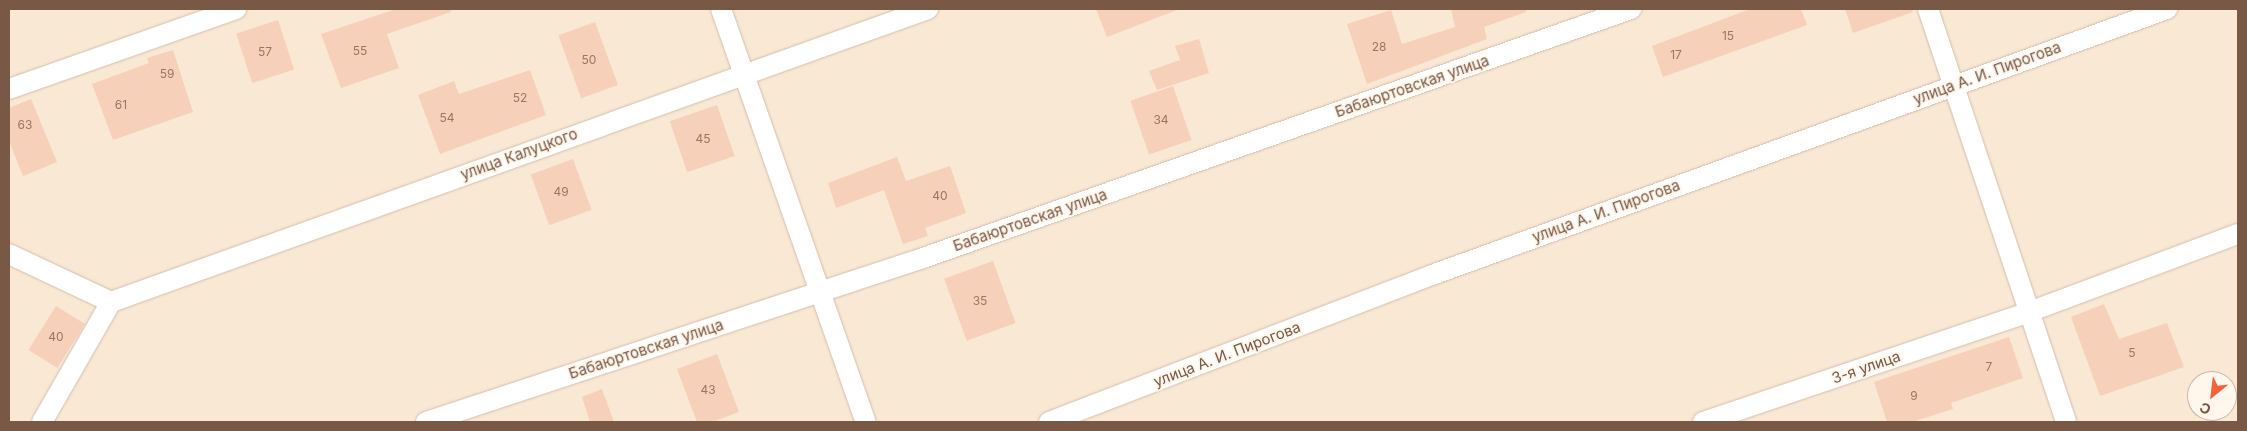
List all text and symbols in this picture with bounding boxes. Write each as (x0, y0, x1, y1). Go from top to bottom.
house number: 15 (1722, 29, 1734, 43)
street label: улица А. И. Пирогова (1911, 38, 2063, 108)
house number: 28 (1372, 40, 1386, 54)
house number: 55 (353, 44, 367, 58)
house number: 57 (258, 45, 272, 59)
house number: 17 (1670, 48, 1682, 62)
street label: Бабаюртовская улица (1333, 51, 1491, 121)
house number: 50 (582, 53, 596, 67)
house number: 59 (160, 67, 174, 81)
house number: 52 (513, 91, 527, 105)
house number: 61 (115, 98, 127, 112)
house number: 54 (439, 111, 455, 125)
house number: 34 (1153, 113, 1169, 127)
house number: 63 (18, 118, 32, 132)
street label: улица Калуцкого (458, 124, 580, 184)
house number: 45 (695, 132, 711, 146)
street label: улица А. И. Пирогова (1530, 176, 1682, 246)
house number: 49 (553, 185, 569, 199)
street label: Бабаюртовская улица (951, 185, 1109, 255)
house number: 40 (932, 189, 948, 203)
house number: 35 (973, 294, 987, 308)
street label: Бабаюртовская улица (566, 315, 726, 383)
street label: улица А. И. Пирогова (1151, 318, 1303, 390)
house number: 40 (48, 330, 64, 344)
house number: 5 (2128, 346, 2136, 360)
street label: 3-я улица (1829, 347, 1903, 387)
house number: 7 (1986, 360, 1992, 374)
north arrow (2187, 371, 2237, 421)
house number: 43 (700, 383, 716, 397)
house number: 9 (1910, 389, 1918, 403)
text: С (2196, 399, 2214, 419)

